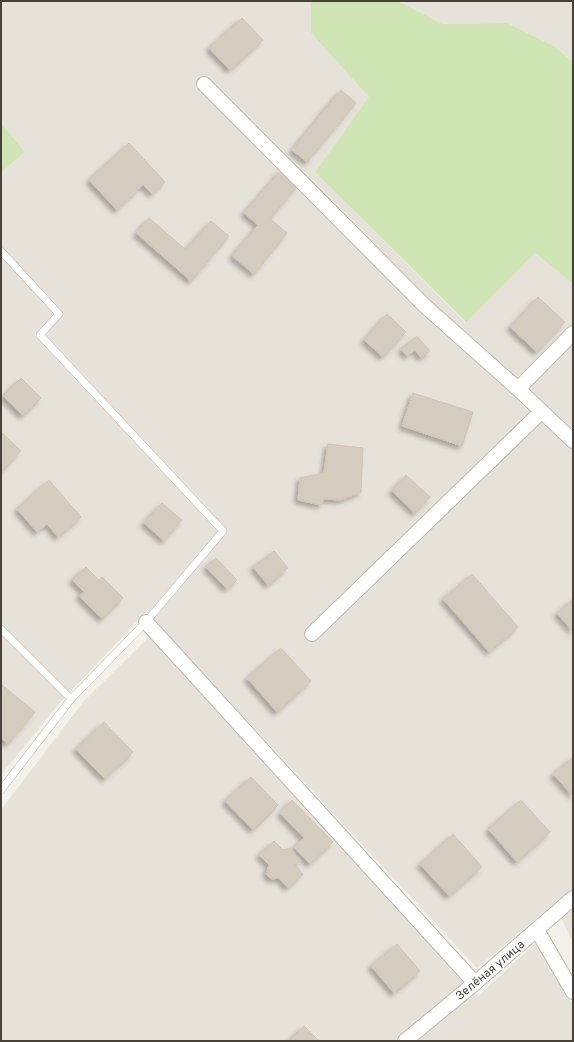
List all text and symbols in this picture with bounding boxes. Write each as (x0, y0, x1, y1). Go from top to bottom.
street label: Зелёная улица (453, 937, 529, 1004)

